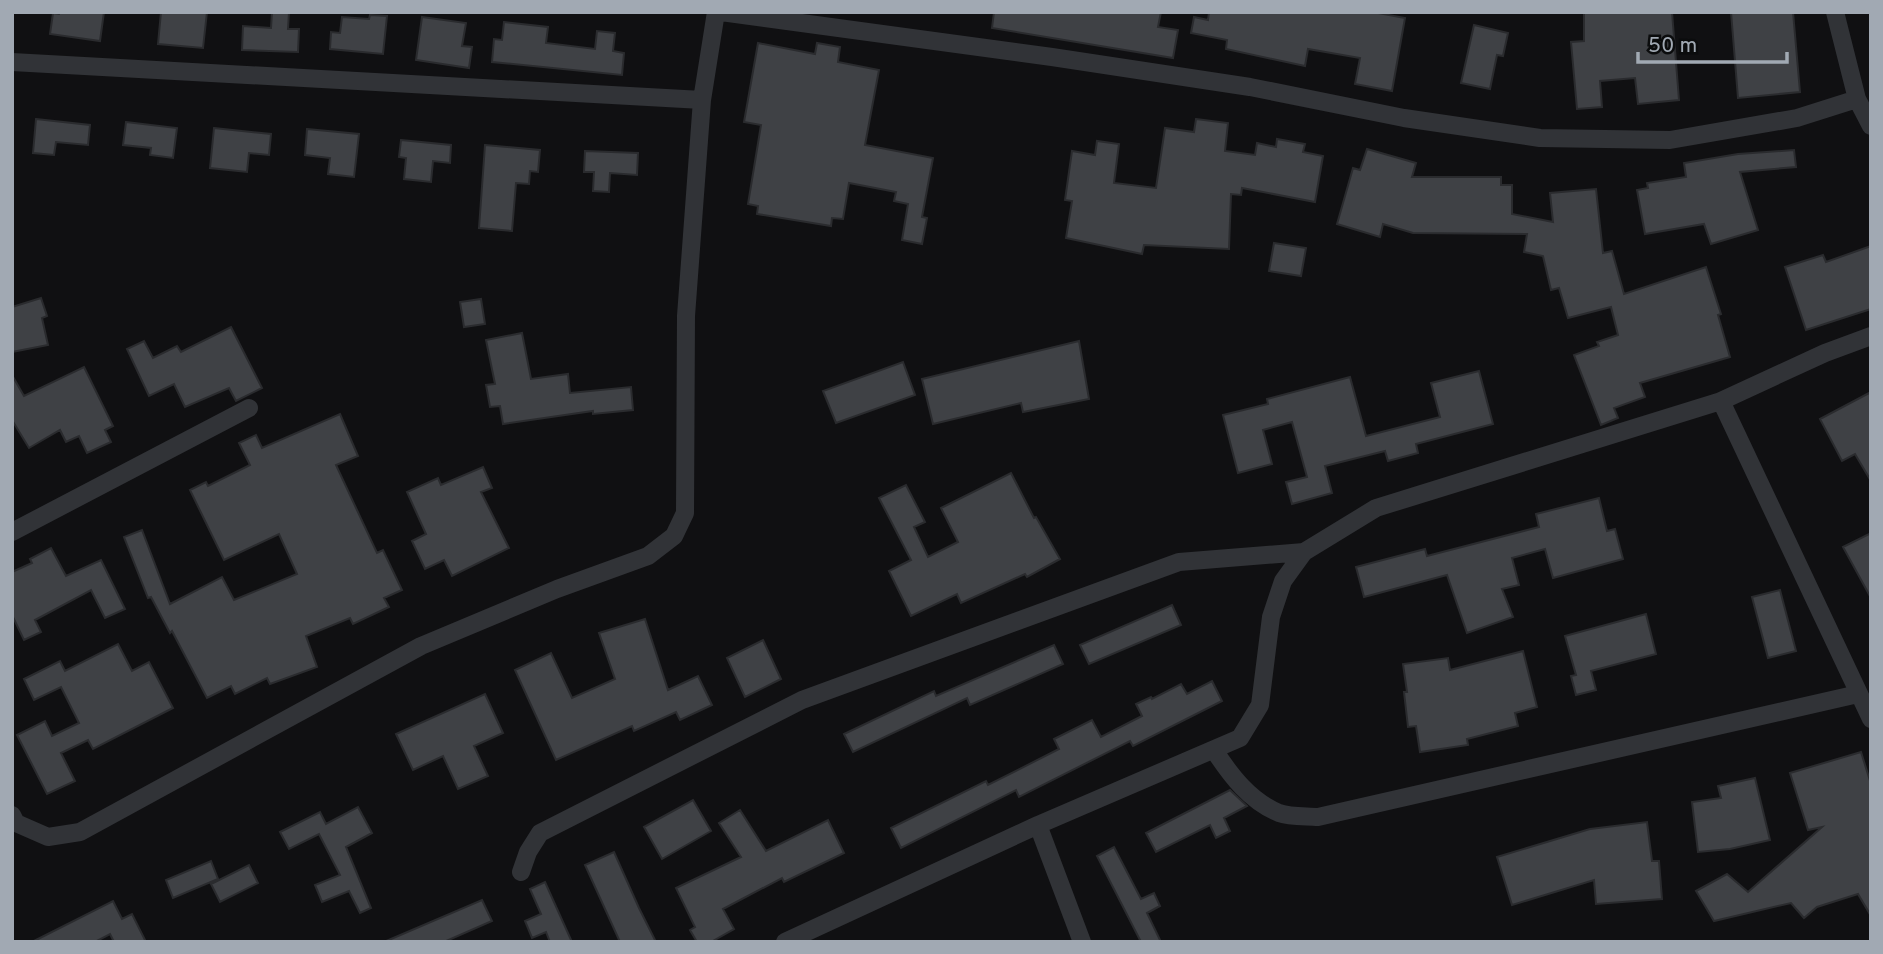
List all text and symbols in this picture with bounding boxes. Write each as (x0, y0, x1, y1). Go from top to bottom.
scale bar (1638, 21, 1787, 65)
text: 50 m (1648, 33, 1697, 60)

